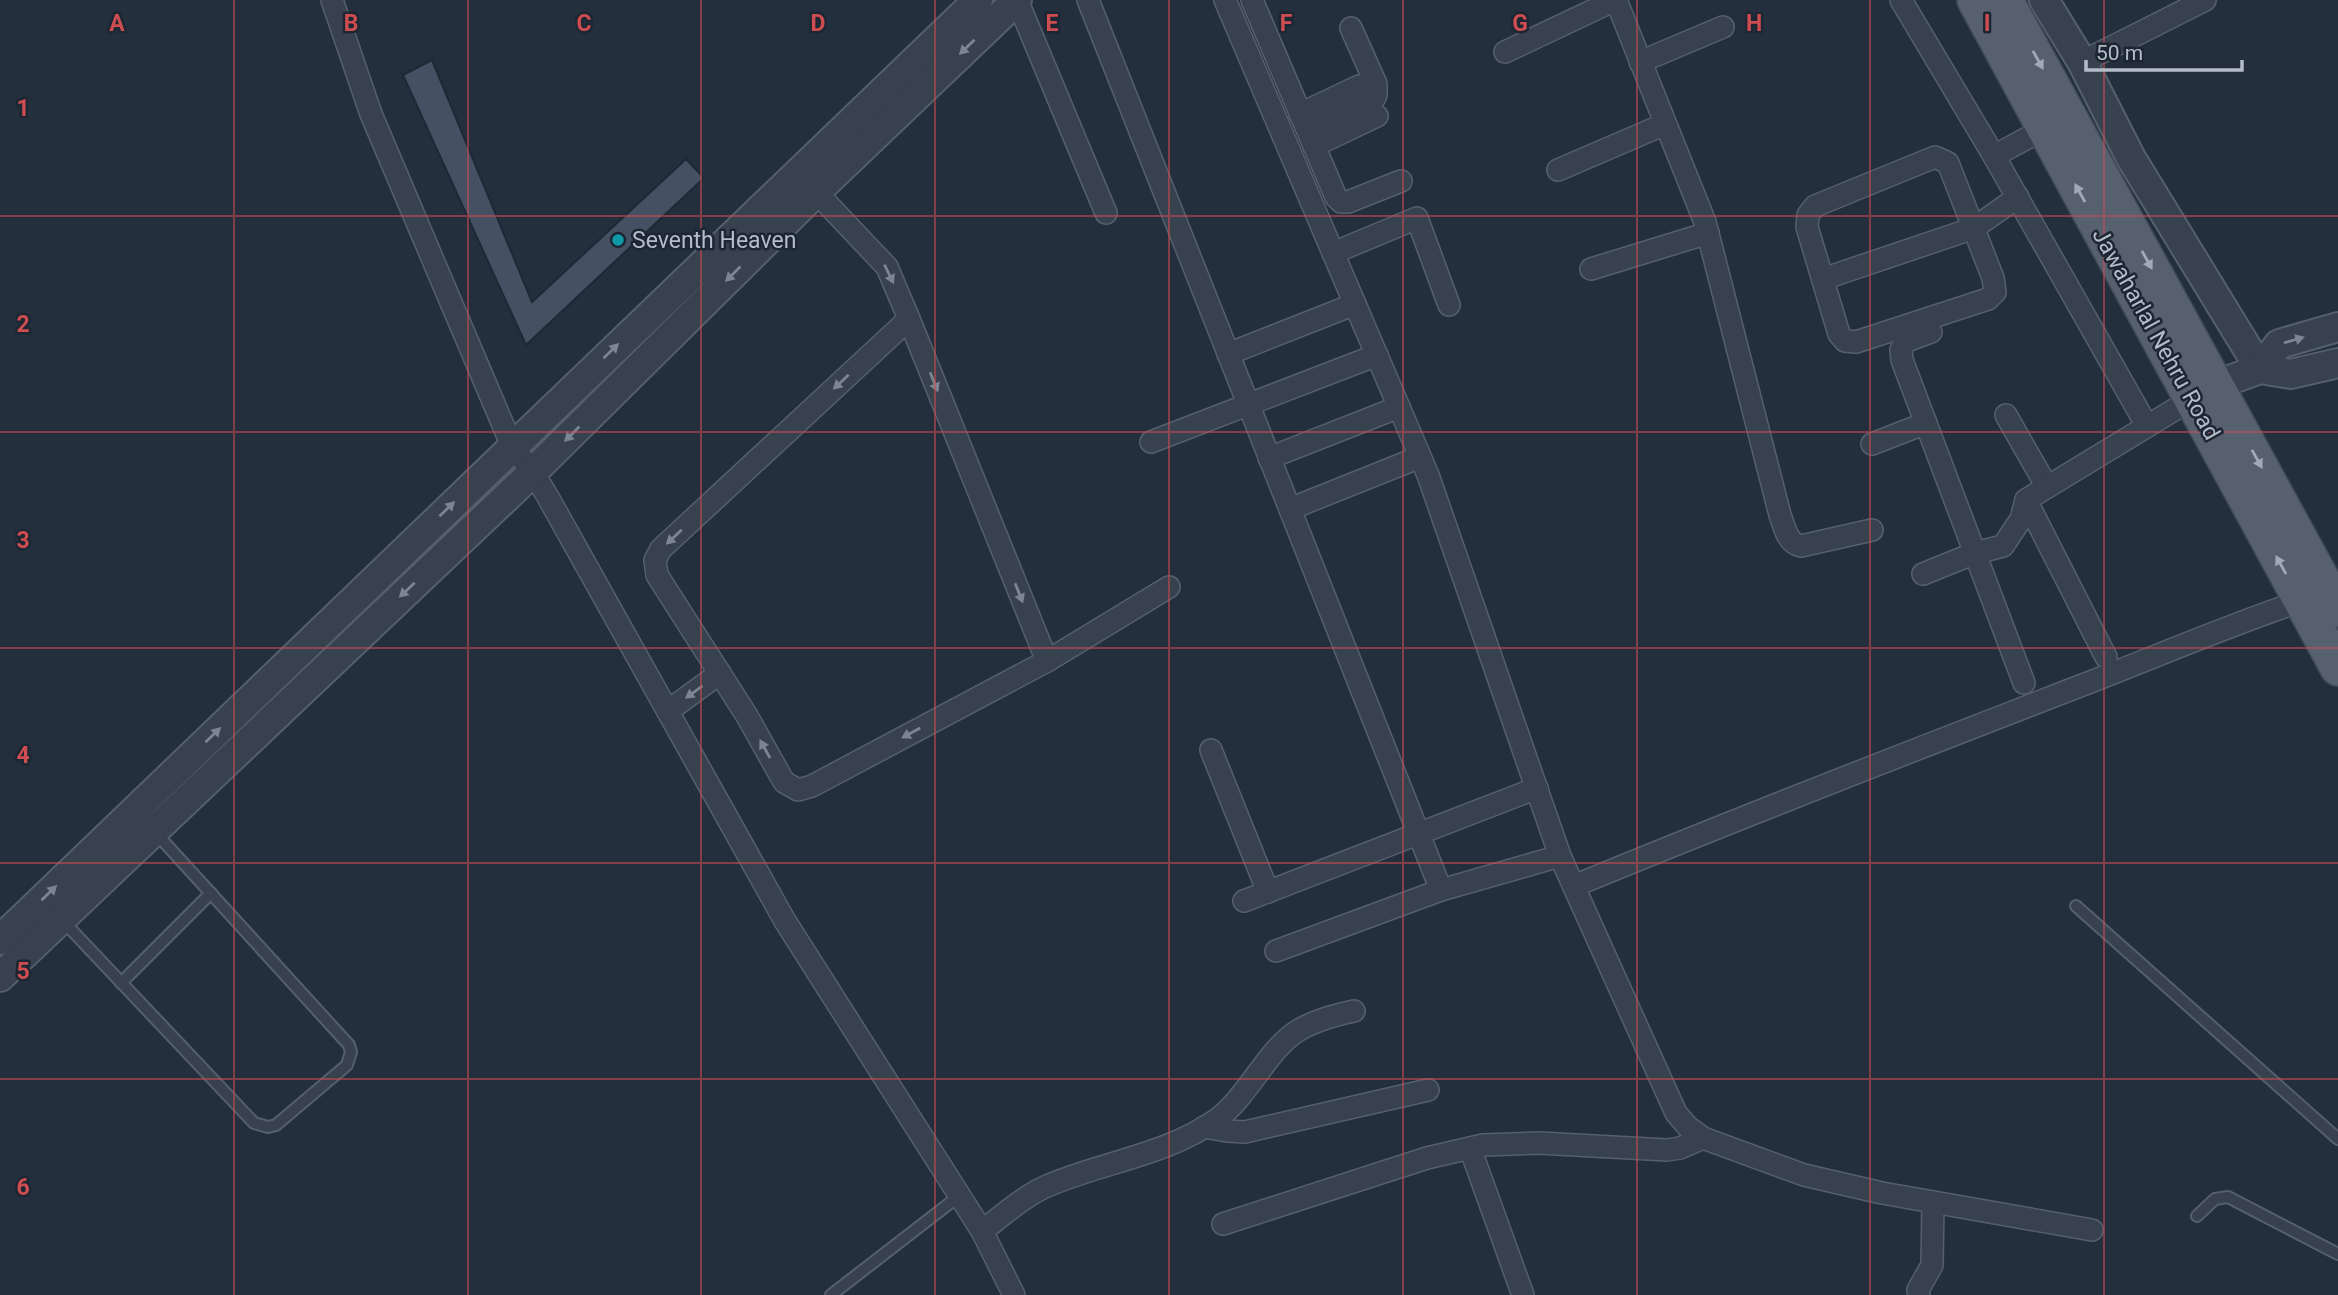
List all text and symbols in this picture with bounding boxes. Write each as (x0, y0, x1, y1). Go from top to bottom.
text: A (109, 10, 125, 37)
text: B (344, 10, 358, 37)
text: C (576, 10, 592, 37)
text: D (811, 10, 825, 37)
text: E (1046, 10, 1059, 37)
text: F (1280, 10, 1293, 37)
text: G (1512, 10, 1528, 37)
text: H (1746, 10, 1762, 37)
text: I (1984, 10, 1990, 37)
scale bar (2086, 28, 2242, 72)
one-way arrow (959, 39, 976, 55)
text: 50 m (2096, 41, 2143, 65)
one-way arrow (2032, 50, 2044, 70)
text: 1 (16, 95, 30, 122)
one-way arrow (2074, 183, 2085, 203)
street label: Jawaharlal Nehru Road (2087, 224, 2225, 444)
place label: Seventh Heaven (632, 227, 796, 254)
marker: Seventh Heaven (610, 232, 626, 248)
one-way arrow (2141, 250, 2153, 269)
one-way arrow (884, 264, 895, 284)
one-way arrow (725, 265, 742, 282)
text: 2 (16, 311, 30, 338)
one-way arrow (2283, 334, 2305, 345)
one-way arrow (602, 344, 619, 360)
one-way arrow (929, 372, 940, 393)
one-way arrow (833, 373, 850, 389)
one-way arrow (563, 425, 580, 442)
one-way arrow (2251, 449, 2262, 469)
one-way arrow (438, 501, 455, 517)
text: 3 (16, 527, 30, 554)
one-way arrow (666, 528, 683, 544)
one-way arrow (2275, 556, 2287, 575)
one-way arrow (399, 582, 416, 598)
one-way arrow (1014, 583, 1025, 604)
one-way arrow (685, 685, 703, 699)
one-way arrow (205, 727, 221, 743)
one-way arrow (901, 728, 921, 739)
one-way arrow (759, 740, 771, 759)
text: 4 (16, 742, 30, 769)
one-way arrow (40, 886, 57, 902)
text: 5 (16, 958, 30, 985)
text: 6 (16, 1174, 30, 1201)

